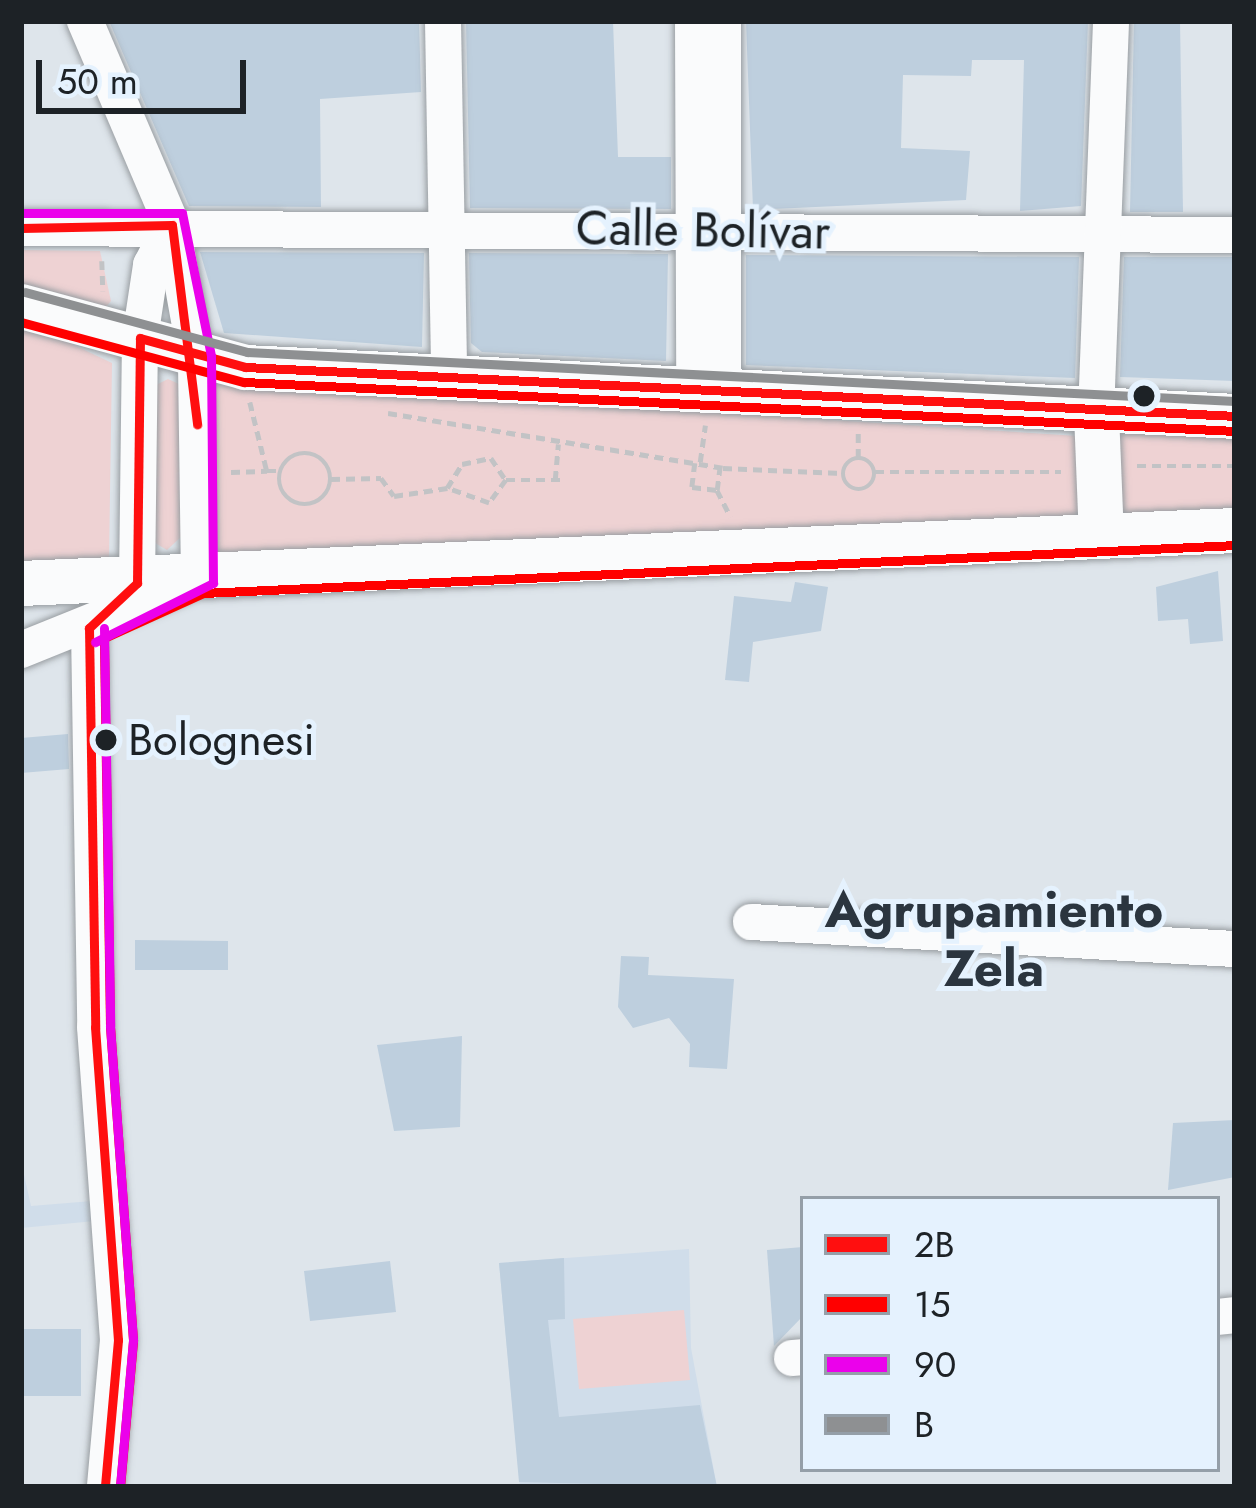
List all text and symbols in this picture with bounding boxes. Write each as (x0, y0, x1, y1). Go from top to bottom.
scale bar (42, 36, 252, 110)
text: 50 m (57, 55, 138, 107)
street label: Calle Bolívar (575, 199, 831, 261)
unlabelled marker (1133, 385, 1155, 407)
place label: Bolognesi (128, 713, 315, 767)
marker: Bolognesi (95, 729, 117, 751)
district label: Agrupamiento Zela (825, 879, 1163, 999)
legend (800, 1196, 1220, 1472)
text: 2B (914, 1218, 955, 1270)
text: 15 (914, 1278, 951, 1330)
text: 90 (914, 1338, 956, 1390)
text: B (914, 1398, 934, 1450)

